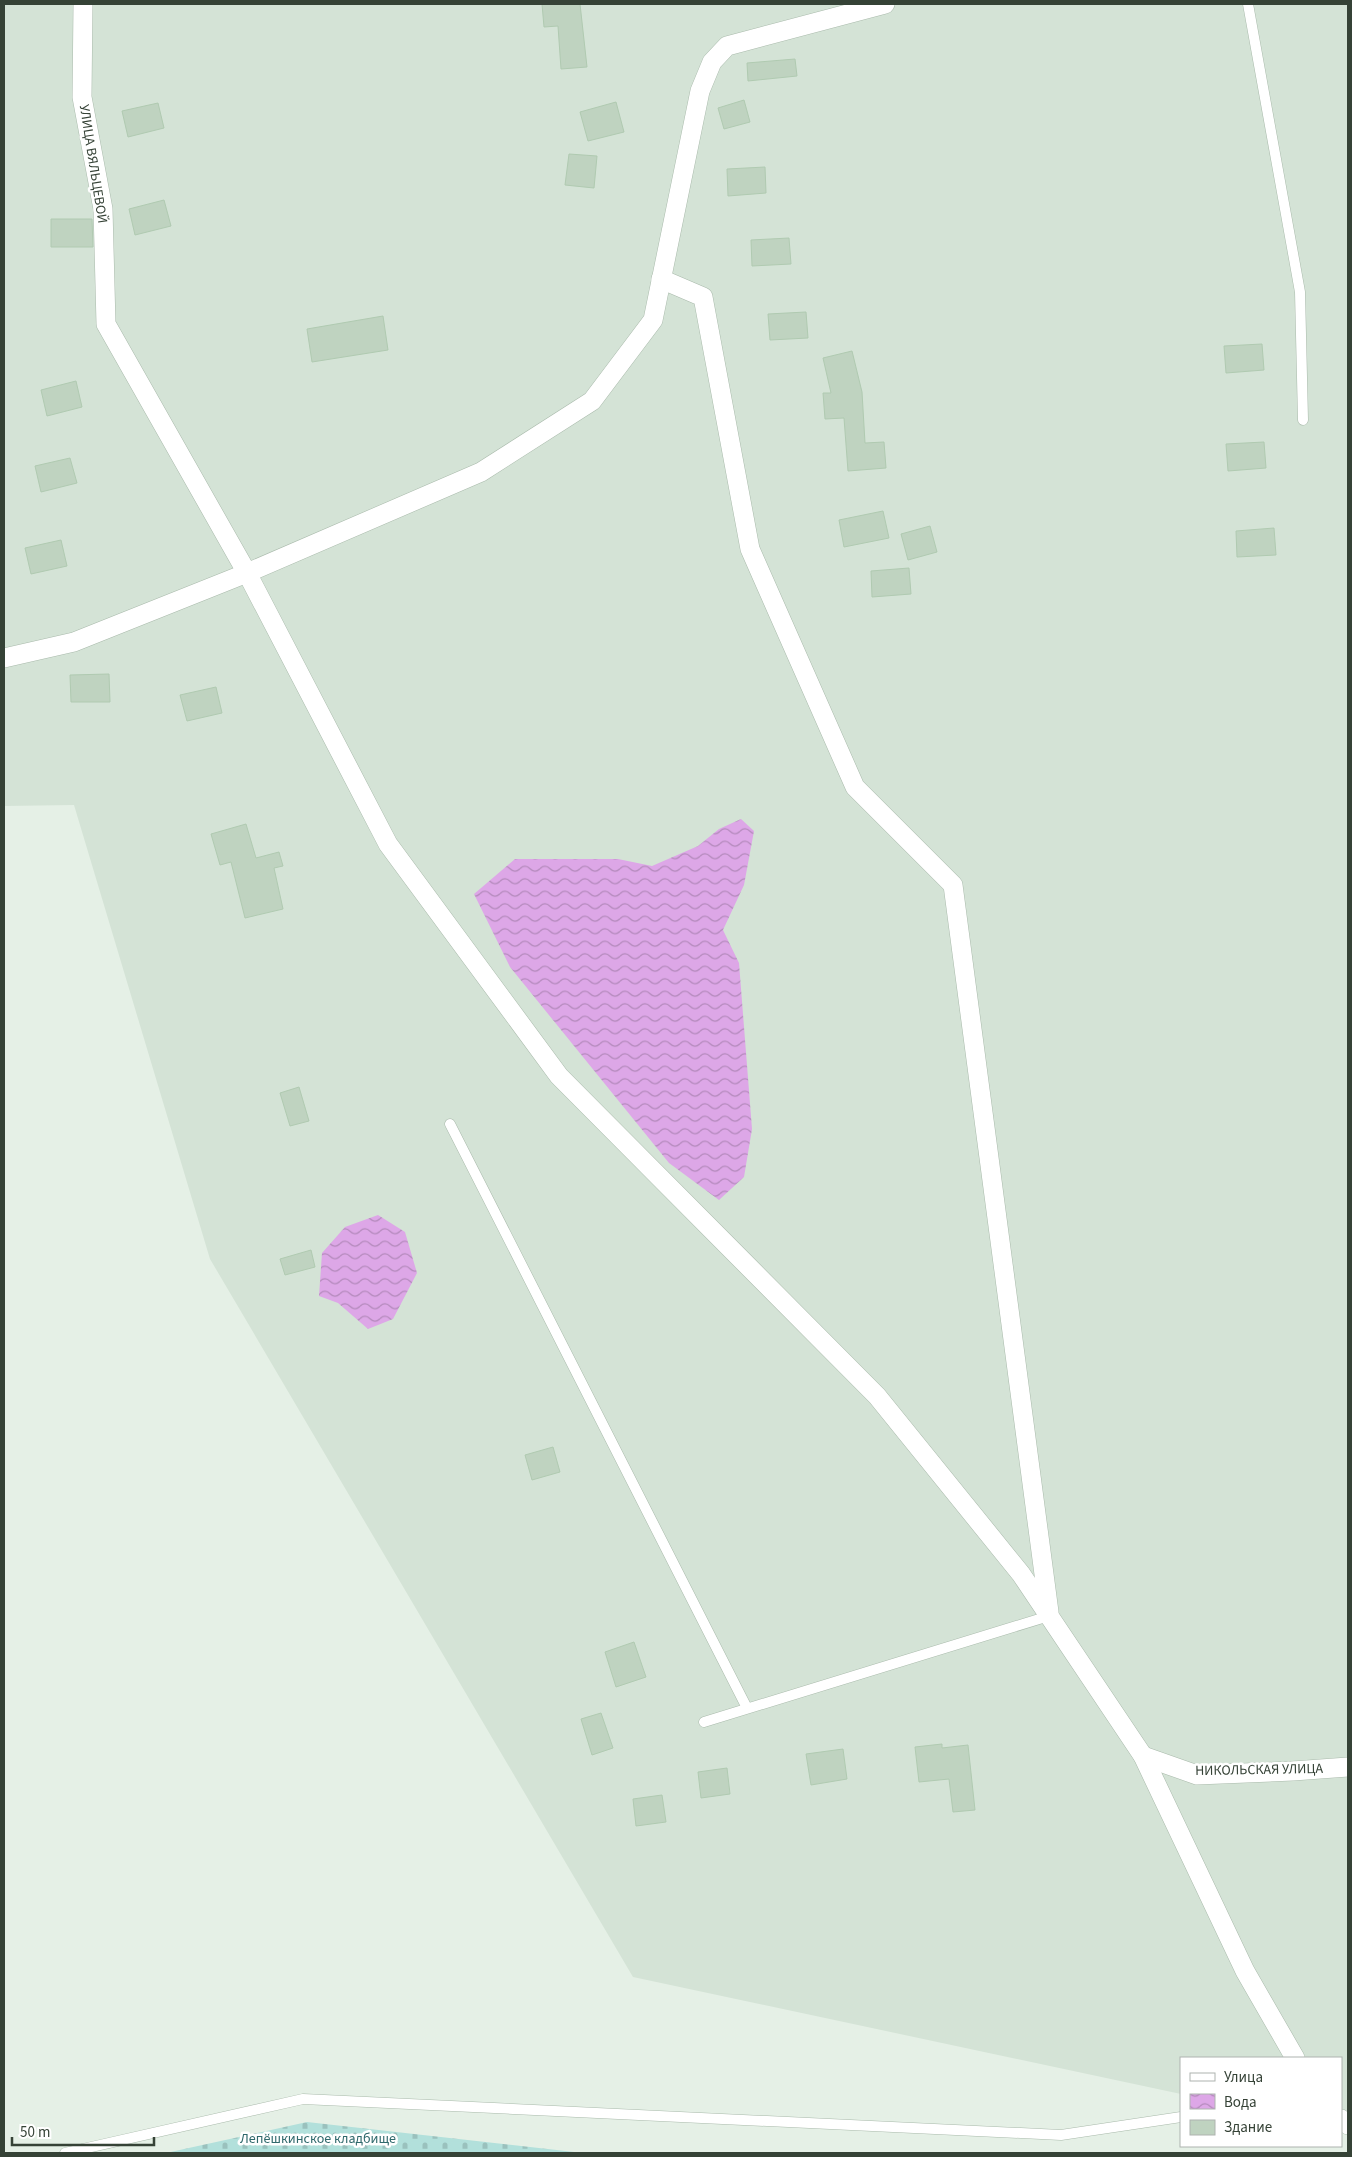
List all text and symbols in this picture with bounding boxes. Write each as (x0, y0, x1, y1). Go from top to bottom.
street label: УЛИЦА ВЯЛЬЦЕВОЙ (74, 103, 112, 225)
street label: НИКОЛЬСКАЯ УЛИЦА (1195, 1759, 1324, 1781)
legend (1180, 2057, 1342, 2147)
text: Улица (1224, 2067, 1263, 2088)
text: Вода (1224, 2092, 1257, 2113)
scale bar (12, 2114, 155, 2146)
text: Здание (1224, 2117, 1272, 2138)
text: 50 m (20, 2122, 50, 2143)
park label: Лепёшкинское кладбище (240, 2129, 396, 2149)

